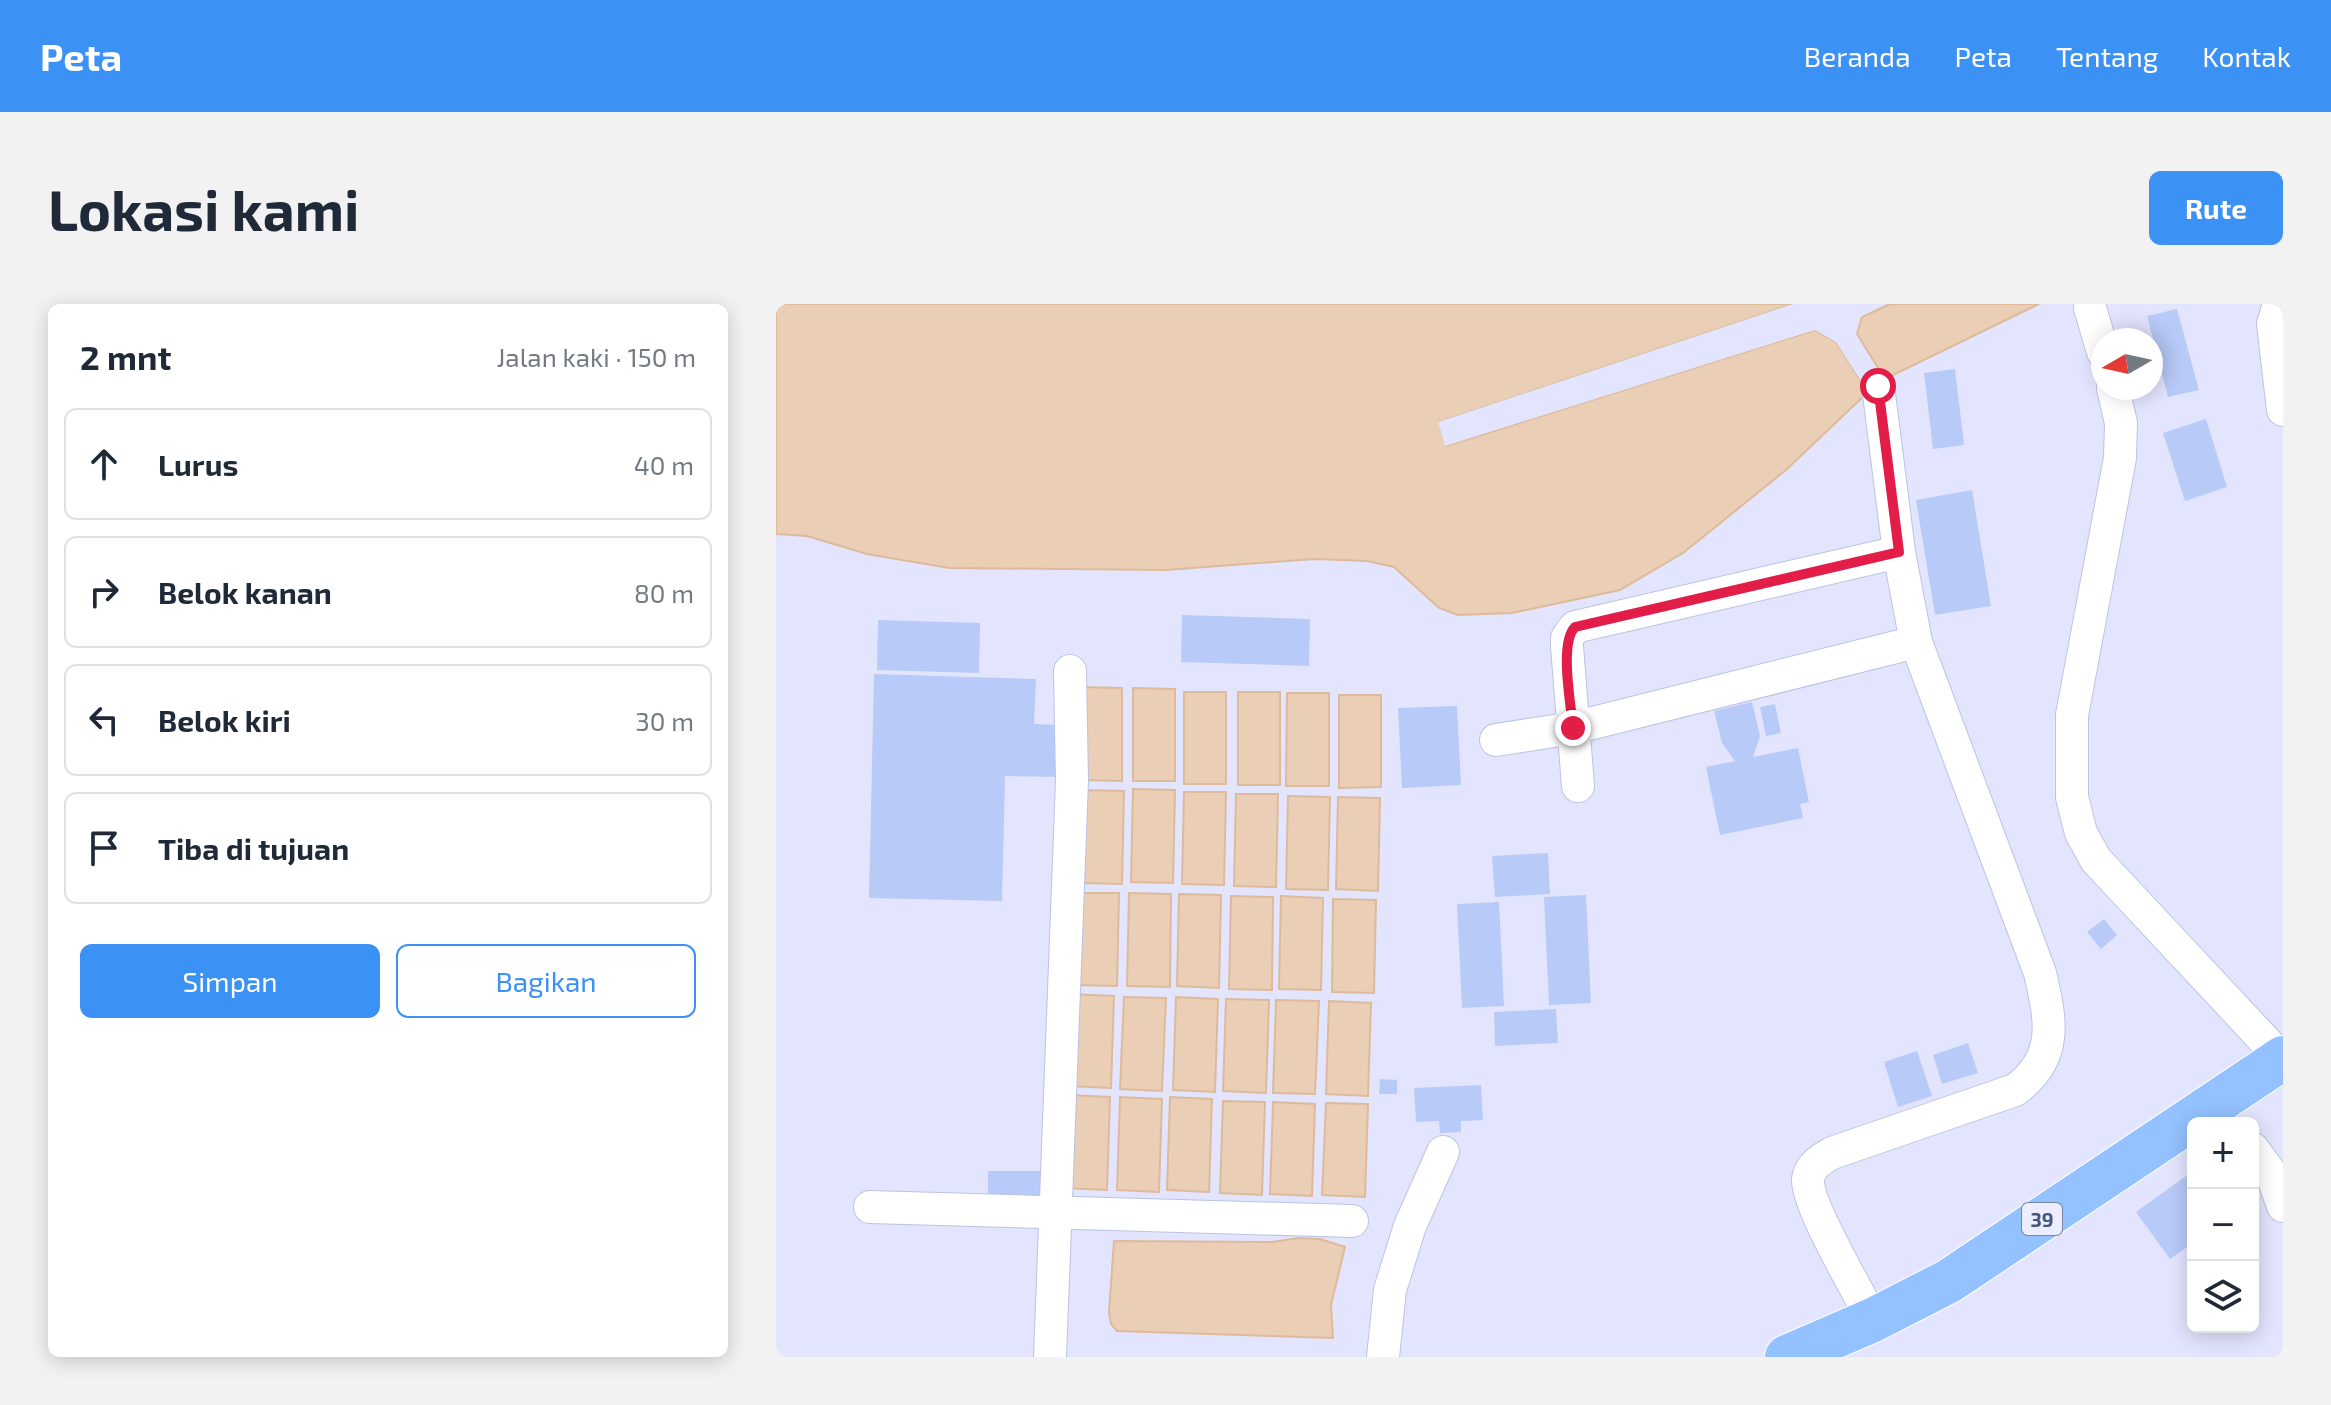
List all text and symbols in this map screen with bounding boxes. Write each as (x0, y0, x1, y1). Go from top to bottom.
text: Peta (40, 33, 122, 79)
text: Beranda (1804, 39, 1911, 73)
text: Peta (1955, 39, 2012, 73)
text: Tentang (2056, 39, 2158, 73)
text: Kontak (2202, 39, 2291, 73)
button: Rute (2149, 171, 2283, 245)
text: Lokasi kami (48, 175, 360, 242)
north arrow (2091, 328, 2163, 400)
text: 2 mnt (80, 336, 171, 377)
text: Jalan kaki · 150 m (497, 341, 696, 372)
route start (1860, 368, 1896, 404)
icon: ahead (82, 442, 126, 486)
text: Lurus (158, 446, 238, 482)
text: 40 m (634, 449, 694, 480)
icon: right (82, 570, 126, 614)
text: Belok kanan (158, 574, 332, 610)
text: 80 m (634, 577, 694, 608)
icon: left (82, 698, 126, 742)
text: Belok kiri (158, 702, 291, 738)
text: 30 m (635, 705, 694, 736)
route end (1555, 710, 1591, 746)
icon: arrive (82, 826, 126, 870)
text: Tiba di tujuan (158, 830, 349, 866)
button: Simpan (80, 944, 380, 1018)
button: Bagikan (396, 944, 696, 1018)
map controls (2187, 1117, 2259, 1333)
button: + (2187, 1117, 2259, 1189)
button: − (2187, 1189, 2259, 1261)
road number: 39 (2022, 1203, 2062, 1235)
button: layers (2187, 1261, 2259, 1333)

